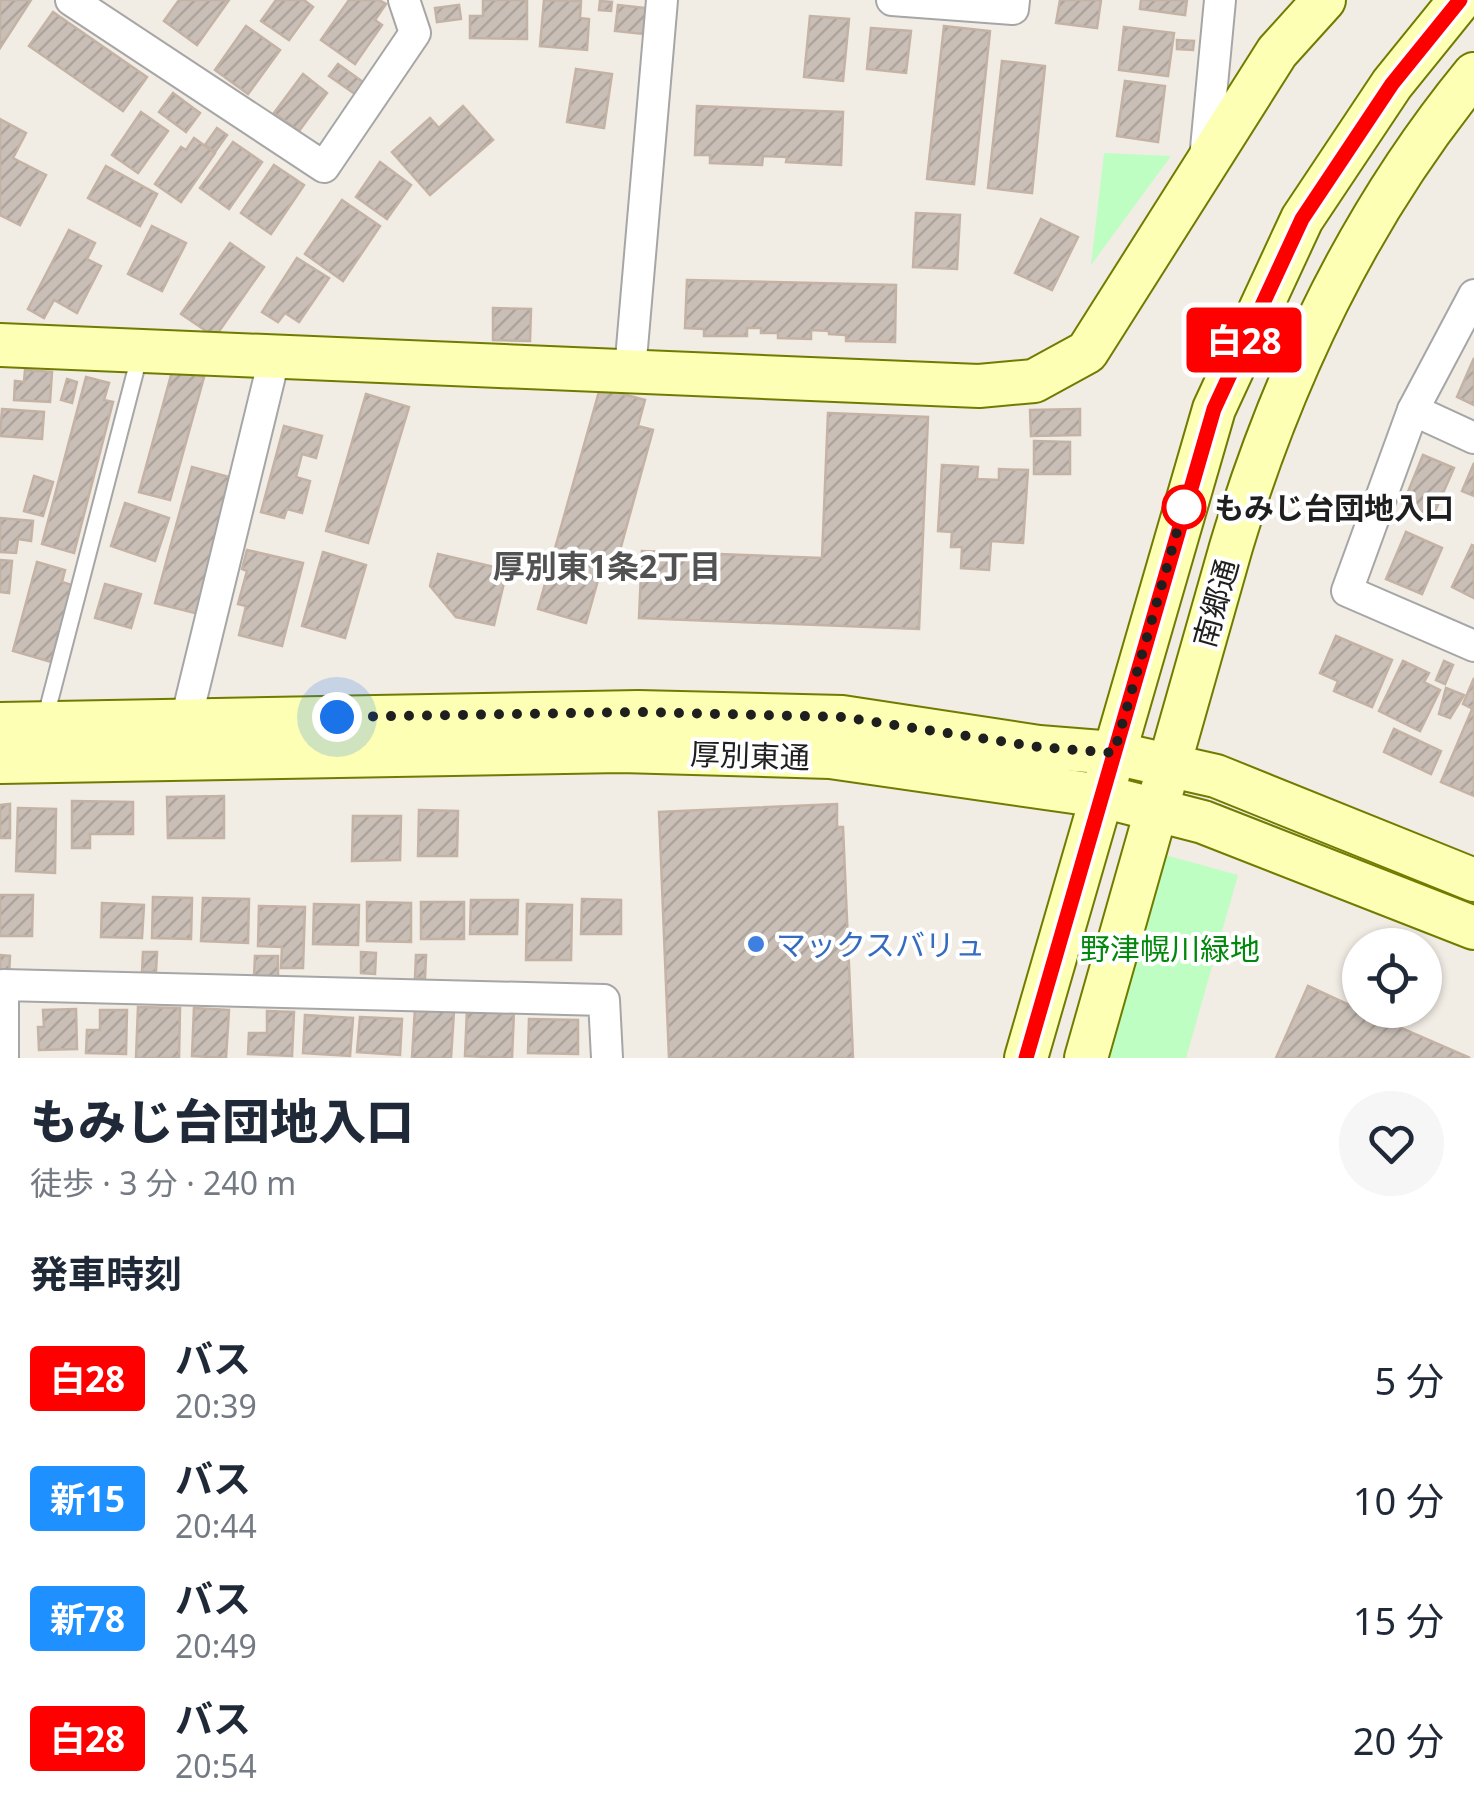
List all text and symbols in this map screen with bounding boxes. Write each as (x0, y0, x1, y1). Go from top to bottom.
line badge: 白28 (1186, 308, 1302, 372)
text: 白28 (1206, 317, 1282, 364)
marker: もみじ台団地入口 (1163, 486, 1205, 528)
place label: もみじ台団地入口 (1214, 487, 1454, 528)
district label: 厚別東1条2丁目 (493, 544, 721, 587)
street label: 南郷通 (1183, 554, 1247, 652)
your location (312, 692, 362, 742)
street label: 厚別東通 (689, 732, 811, 778)
place label: マックスバリュ (776, 924, 985, 965)
park label: 野津幌川緑地 (1080, 928, 1260, 969)
map controls (1342, 928, 1442, 1028)
button: locate (1342, 928, 1442, 1028)
marker: マックスバリュ (745, 933, 767, 955)
text: もみじ台団地入口 (30, 1088, 414, 1153)
button: heart (1339, 1091, 1444, 1196)
text: 徒歩 · 3 分 · 240 m (30, 1161, 296, 1204)
text: 発車時刻 (30, 1247, 182, 1299)
text: バス (175, 1332, 251, 1384)
text: 5 分 (1374, 1354, 1444, 1406)
text: 白28 (50, 1355, 125, 1402)
text: 20:39 (175, 1384, 257, 1427)
text: バス (175, 1452, 251, 1504)
text: 10 分 (1353, 1474, 1444, 1526)
text: 新15 (50, 1475, 125, 1522)
text: 20:44 (175, 1504, 257, 1547)
text: バス (175, 1572, 251, 1624)
text: 15 分 (1353, 1594, 1444, 1646)
text: 新78 (50, 1595, 125, 1642)
text: 20:49 (175, 1624, 257, 1667)
text: バス (175, 1692, 251, 1744)
text: 20 分 (1353, 1714, 1444, 1766)
text: 白28 (50, 1715, 125, 1762)
text: 20:54 (175, 1744, 257, 1787)

